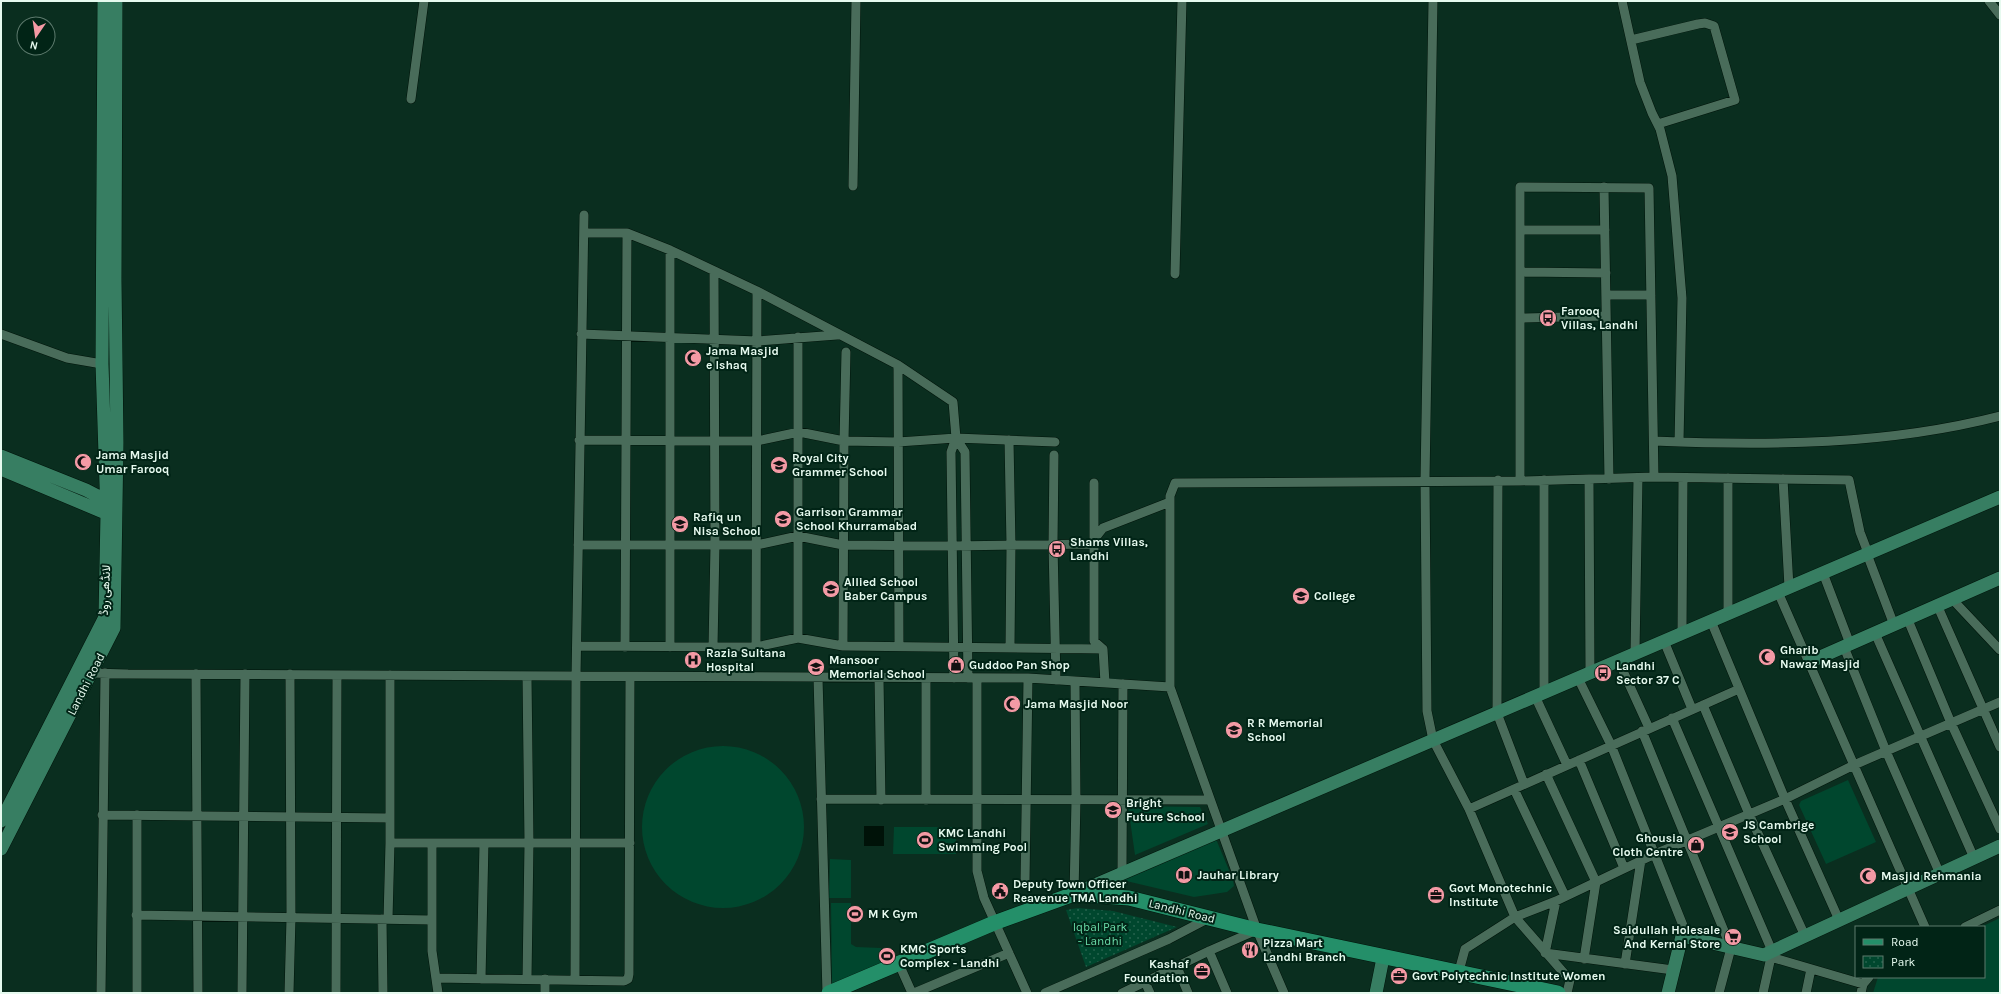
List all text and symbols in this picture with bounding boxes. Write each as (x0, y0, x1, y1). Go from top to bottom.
north arrow (16, 16, 56, 56)
text: N (29, 38, 39, 52)
place label: Farooq Villas, Landhi (1561, 304, 1638, 332)
bus stop icon: Farooq Villas, Landhi (1538, 308, 1558, 328)
place label: Jama Masjid e Ishaq (706, 344, 779, 372)
mosque icon: Jama Masjid e Ishaq (683, 348, 703, 368)
place label: Jama Masjid Umar Farooq (96, 448, 169, 476)
place label: Royal City Grammer School (792, 451, 887, 479)
mosque icon: Jama Masjid Umar Farooq (73, 452, 93, 472)
school or university icon: Royal City Grammer School (769, 455, 789, 475)
place label: Garrison Grammar School Khurramabad (796, 505, 917, 533)
school or university icon: Garrison Grammar School Khurramabad (773, 509, 793, 529)
place label: Rafiq un Nisa School (693, 510, 761, 538)
school or university icon: Rafiq un Nisa School (670, 514, 690, 534)
place label: Shams Villas, Landhi (1070, 535, 1148, 563)
bus stop icon: Shams Villas, Landhi (1047, 539, 1067, 559)
street label: لانڈھی روڈ (97, 564, 114, 616)
place label: Allied School Baber Campus (844, 575, 927, 603)
school or university icon: Allied School Baber Campus (821, 579, 841, 599)
school or university icon: College (1291, 586, 1311, 606)
place label: College (1314, 589, 1355, 603)
place label: Gharib Nawaz Masjid (1780, 643, 1860, 671)
place label: Razia Sultana Hospital (706, 646, 786, 674)
mosque icon: Gharib Nawaz Masjid (1757, 647, 1777, 667)
hospital icon: Razia Sultana Hospital (683, 650, 703, 670)
street label: Landhi Road (64, 651, 108, 717)
place label: Mansoor Memorial School (829, 653, 925, 681)
shop icon: Guddoo Pan Shop (946, 655, 966, 675)
school or university icon: Mansoor Memorial School (806, 657, 826, 677)
place label: Guddoo Pan Shop (969, 658, 1070, 672)
place label: Landhi Sector 37 C (1616, 659, 1680, 687)
bus stop icon: Landhi Sector 37 C (1593, 663, 1613, 683)
mosque icon: Jama Masjid Noor (1002, 694, 1022, 714)
place label: Jama Masjid Noor (1025, 697, 1128, 711)
place label: R R Memorial School (1247, 716, 1323, 744)
school or university icon: R R Memorial School (1224, 720, 1244, 740)
place label: Bright Future School (1126, 796, 1205, 824)
school or university icon: Bright Future School (1103, 800, 1123, 820)
place label: JS Cambrige School (1743, 818, 1814, 846)
school or university icon: JS Cambrige School (1720, 822, 1740, 842)
place label: KMC Landhi Swimming Pool (938, 826, 1027, 854)
sports icon: KMC Landhi Swimming Pool (915, 830, 935, 850)
place label: Ghousia Cloth Centre (1612, 831, 1683, 859)
shop icon: Ghousia Cloth Centre (1686, 835, 1706, 855)
library icon: Jauhar Library (1174, 865, 1194, 885)
mosque icon: Masjid Rehmania (1858, 866, 1878, 886)
place label: Jauhar Library (1197, 868, 1279, 882)
place label: Masjid Rehmania (1881, 869, 1982, 883)
place label: Deputy Town Officer Reavenue TMA Landhi (1013, 877, 1138, 905)
public building icon: Deputy Town Officer Reavenue TMA Landhi (990, 881, 1010, 901)
place label: Govt Monotechnic Institute (1449, 881, 1552, 909)
office icon: Govt Monotechnic Institute (1426, 885, 1446, 905)
street label: Landhi Road (1147, 896, 1217, 926)
sports icon: M K Gym (845, 904, 865, 924)
place label: M K Gym (868, 907, 918, 921)
park label: Iqbal Park - Landhi (1073, 920, 1128, 948)
place label: Saidullah Holesale And Kernal Store (1613, 923, 1720, 951)
legend (1855, 926, 1985, 978)
supermarket icon: Saidullah Holesale And Kernal Store (1723, 927, 1743, 947)
text: Road (1891, 935, 1919, 949)
place label: Pizza Mart Landhi Branch (1263, 936, 1346, 964)
restaurant icon: Pizza Mart Landhi Branch (1240, 940, 1260, 960)
place label: KMC Sports Complex - Landhi (900, 942, 1000, 970)
sports icon: KMC Sports Complex - Landhi (877, 946, 897, 966)
text: Park (1891, 955, 1916, 969)
place label: Kashaf Foundation (1124, 957, 1190, 985)
office icon: Kashaf Foundation (1192, 961, 1212, 981)
office icon: Govt Polytechnic Institute Women (1389, 966, 1409, 986)
place label: Govt Polytechnic Institute Women (1412, 969, 1606, 983)

